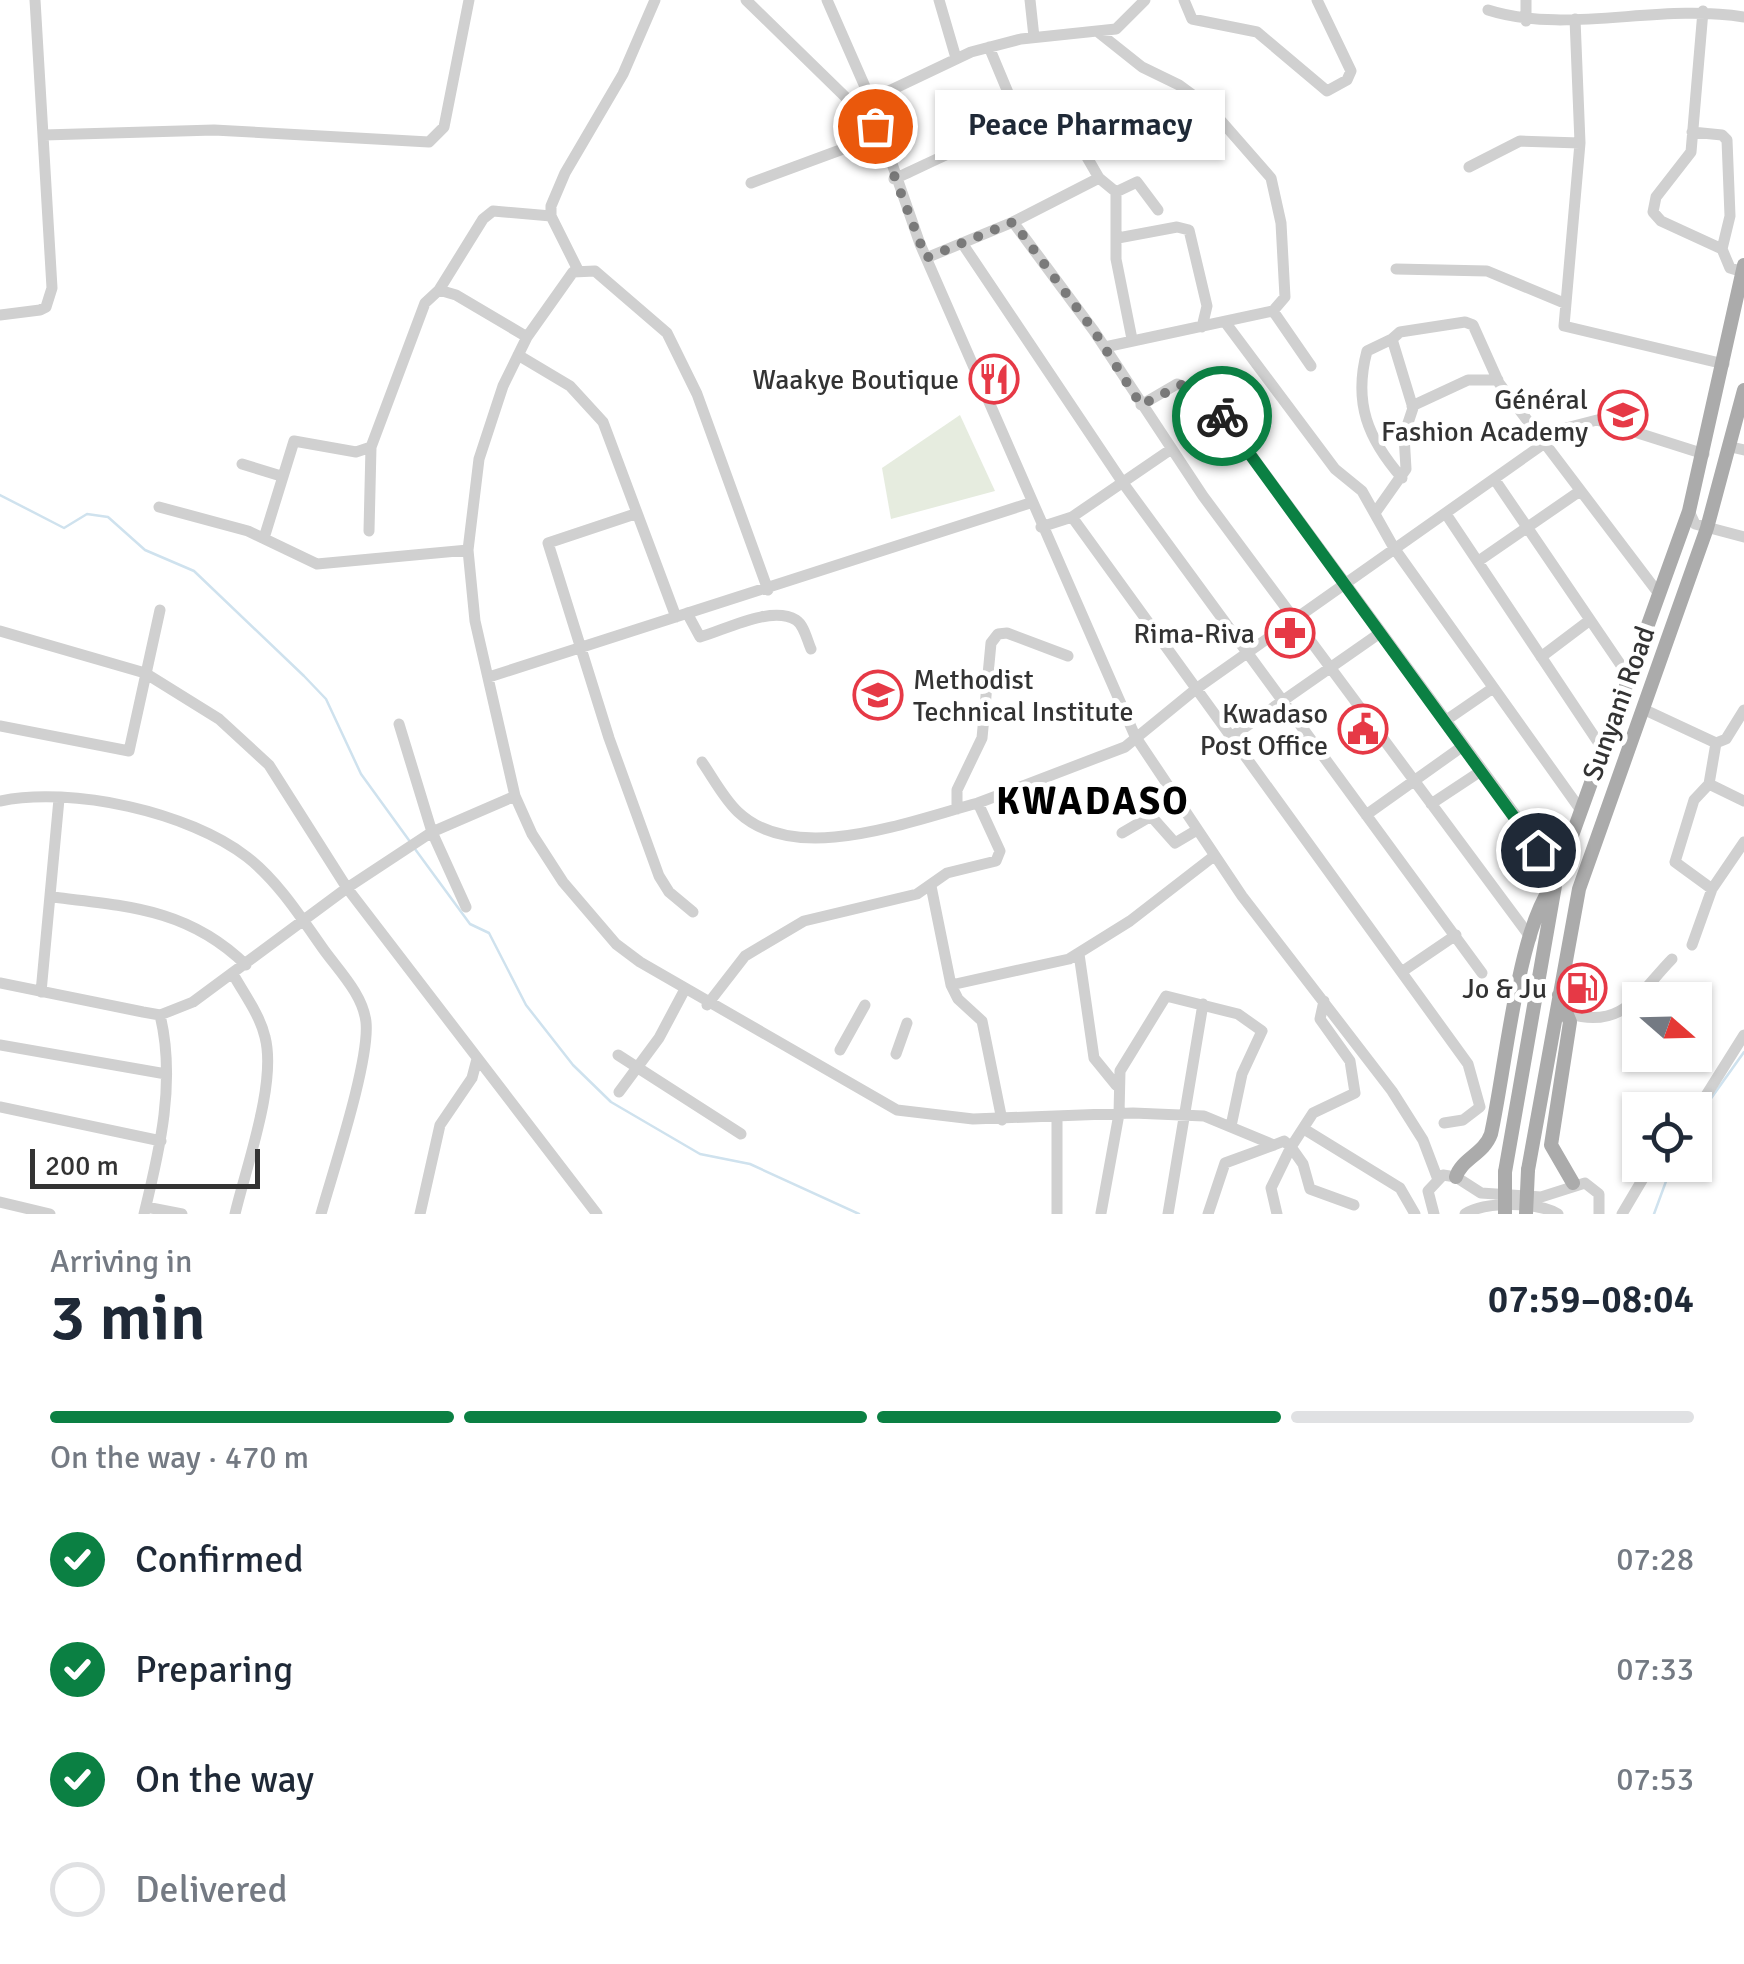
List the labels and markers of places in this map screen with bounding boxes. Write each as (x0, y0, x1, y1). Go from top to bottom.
pin (833, 84, 918, 169)
callout: Peace Pharmacy (935, 91, 1225, 161)
restaurant icon: Waakye Boutique (968, 353, 1020, 405)
place label: Waakye Boutique (752, 363, 959, 397)
place label: Général Fashion Academy (1381, 383, 1588, 449)
school or university icon: Général Fashion Academy (1597, 389, 1649, 441)
pharmacy icon: Rima-Riva (1264, 607, 1316, 659)
place label: Rima-Riva (1133, 617, 1255, 651)
place label: Methodist Technical Institute (913, 663, 1133, 729)
school or university icon: Methodist Technical Institute (852, 669, 904, 721)
place label: Kwadaso Post Office (1200, 697, 1328, 763)
public building icon: Kwadaso Post Office (1337, 703, 1389, 755)
pin (1496, 808, 1581, 893)
fuel station icon: Jo & Ju (1556, 962, 1608, 1014)
place label: Jo & Ju (1462, 972, 1547, 1006)

